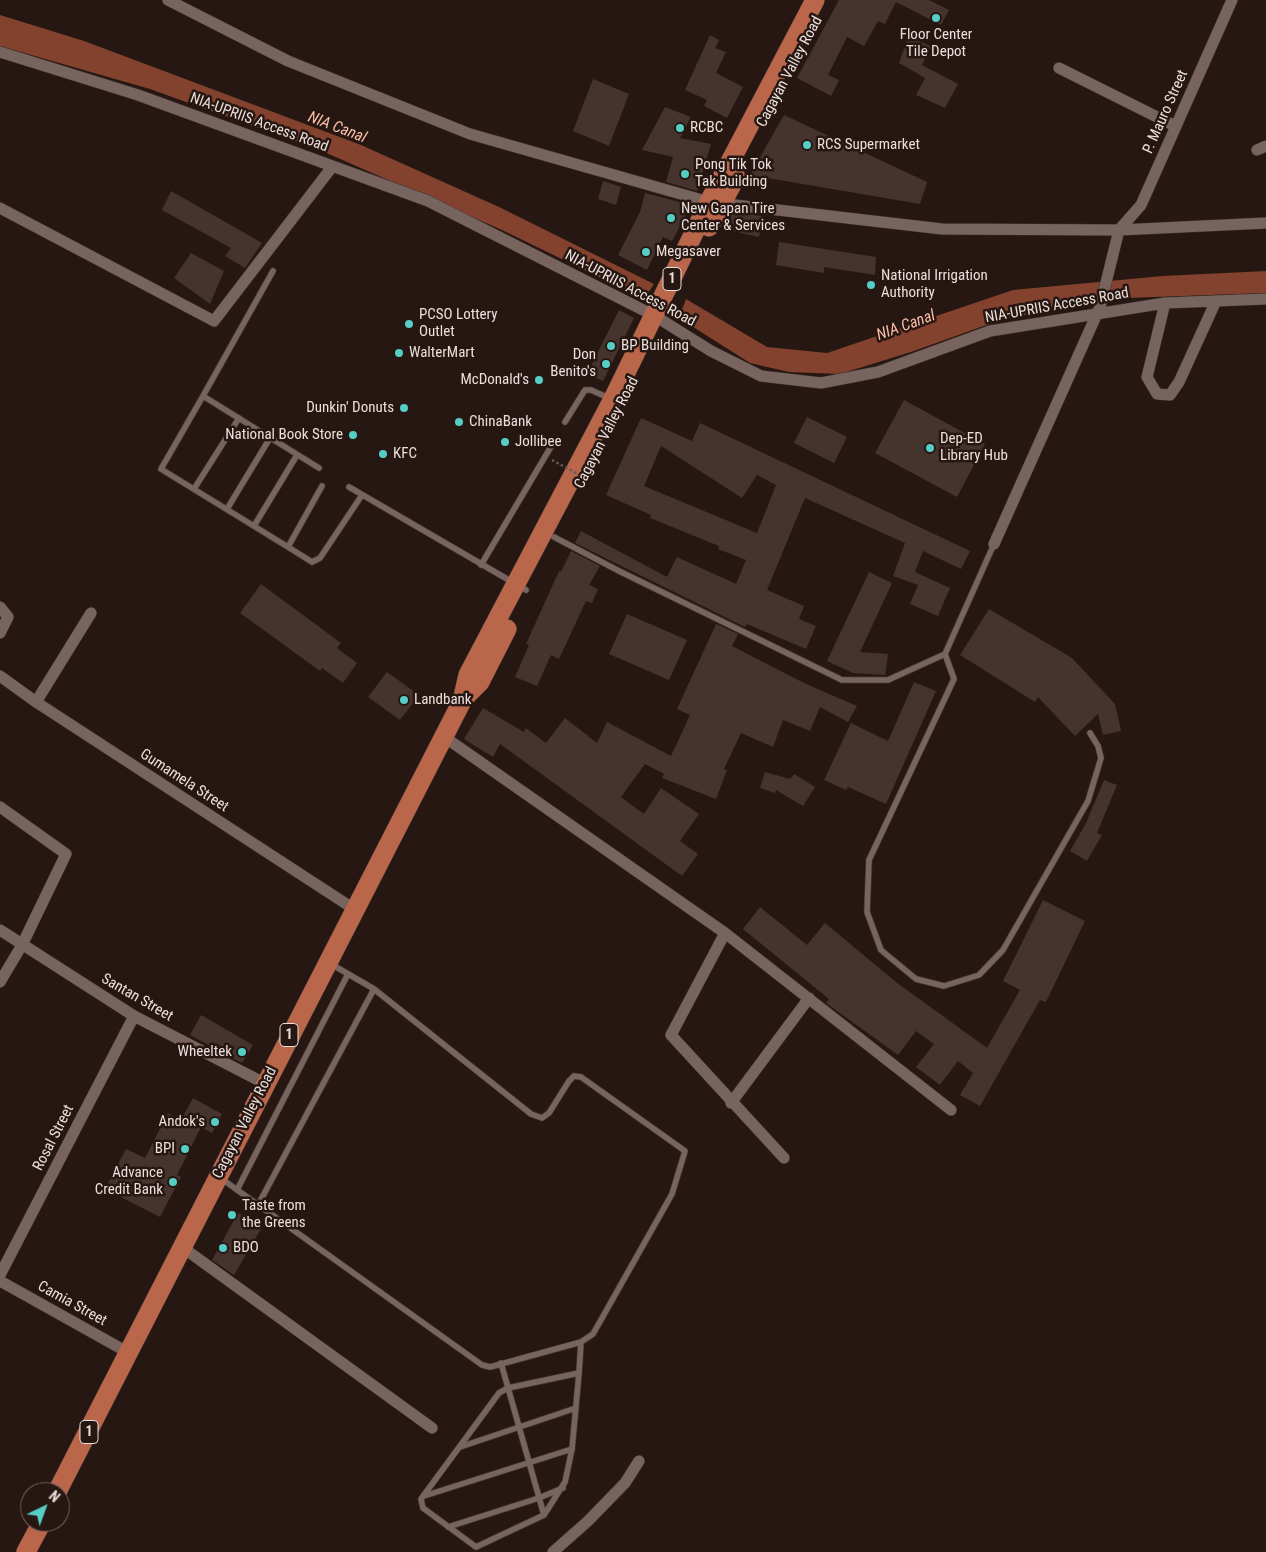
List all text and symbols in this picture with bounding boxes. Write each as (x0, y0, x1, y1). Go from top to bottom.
marker: Floor Center Tile Depot (930, 12, 942, 24)
street label: Cagayan Valley Road (753, 13, 827, 131)
place label: Floor Center Tile Depot (900, 26, 972, 61)
street label: P. Mauro Street (1140, 67, 1192, 157)
street label: NIA-UPRIIS Access Road (187, 90, 331, 156)
water label: NIA Canal (305, 108, 369, 148)
place label: RCBC (690, 119, 723, 137)
marker: RCBC (674, 122, 686, 134)
place label: RCS Supermarket (817, 136, 920, 154)
marker: RCS Supermarket (801, 139, 813, 151)
place label: Pong Tik Tok Tak Building (695, 156, 772, 191)
marker: Pong Tik Tok Tak Building (679, 168, 691, 180)
place label: New Gapan Tire Center & Services (681, 200, 785, 235)
marker: New Gapan Tire Center & Services (665, 212, 677, 224)
place label: Megasaver (656, 243, 721, 261)
marker: Megasaver (640, 246, 652, 258)
street label: NIA-UPRIIS Access Road (561, 247, 699, 331)
place label: National Irrigation Authority (881, 267, 988, 302)
road number: 1 (663, 268, 681, 290)
marker: National Irrigation Authority (865, 279, 877, 291)
street label: NIA-UPRIIS Access Road (984, 284, 1130, 328)
place label: PCSO Lottery Outlet (419, 306, 498, 341)
water label: NIA Canal (874, 307, 938, 345)
marker: PCSO Lottery Outlet (403, 318, 415, 330)
place label: BP Building (621, 337, 689, 355)
marker: BP Building (605, 340, 617, 352)
place label: WalterMart (409, 344, 475, 362)
place label: Don Benito's (550, 346, 596, 381)
marker: WalterMart (393, 347, 405, 359)
marker: Don Benito's (600, 358, 612, 370)
place label: McDonald's (460, 371, 529, 389)
marker: McDonald's (533, 374, 545, 386)
street label: Cagayan Valley Road (571, 374, 643, 492)
place label: Dunkin' Donuts (306, 399, 394, 417)
marker: Dunkin' Donuts (398, 402, 410, 414)
place label: ChinaBank (469, 413, 532, 431)
marker: ChinaBank (453, 416, 465, 428)
place label: National Book Store (225, 426, 343, 444)
marker: National Book Store (347, 429, 359, 441)
place label: Dep-ED Library Hub (940, 430, 1008, 465)
place label: Jollibee (515, 433, 562, 451)
marker: Jollibee (499, 436, 511, 448)
marker: Dep-ED Library Hub (924, 442, 936, 454)
place label: KFC (393, 445, 417, 463)
marker: KFC (377, 448, 389, 460)
place label: Landbank (414, 691, 472, 709)
marker: Landbank (398, 694, 410, 706)
street label: Gumamela Street (136, 746, 232, 816)
street label: Santan Street (98, 970, 176, 1026)
road number: 1 (280, 1024, 298, 1046)
place label: Wheeltek (178, 1043, 232, 1061)
marker: Wheeltek (236, 1046, 248, 1058)
street label: Cagayan Valley Road (209, 1064, 281, 1182)
street label: Rosal Street (30, 1102, 78, 1174)
place label: Andok's (158, 1113, 205, 1131)
marker: Andok's (209, 1116, 221, 1128)
place label: BPI (155, 1140, 175, 1158)
marker: BPI (179, 1143, 191, 1155)
place label: Advance Credit Bank (95, 1164, 163, 1199)
marker: Advance Credit Bank (167, 1176, 179, 1188)
place label: Taste from the Greens (242, 1197, 306, 1232)
marker: Taste from the Greens (226, 1209, 238, 1221)
place label: BDO (233, 1239, 259, 1257)
marker: BDO (217, 1242, 229, 1254)
street label: Camia Street (34, 1278, 110, 1330)
road number: 1 (80, 1420, 98, 1444)
north arrow (20, 1482, 70, 1532)
text: N (46, 1488, 63, 1505)

